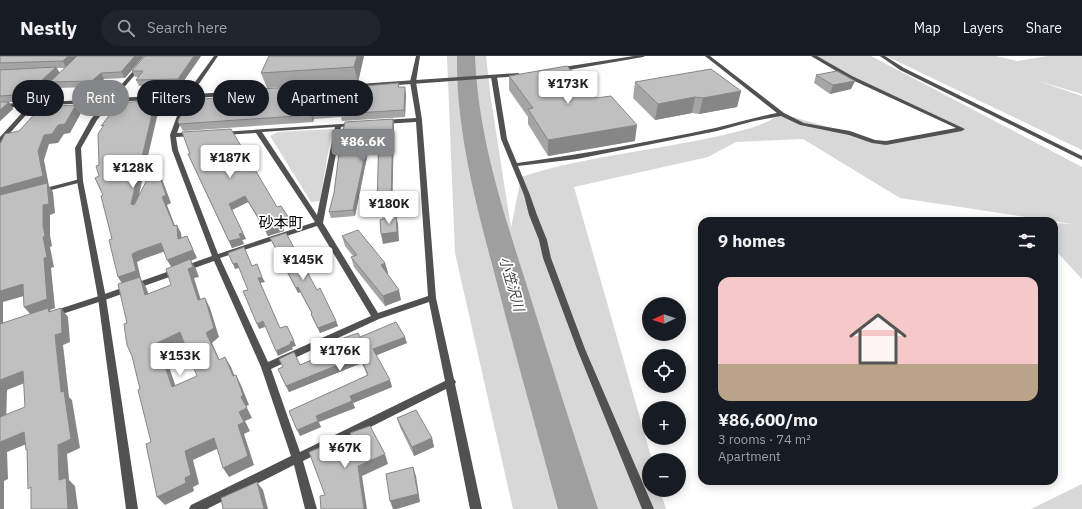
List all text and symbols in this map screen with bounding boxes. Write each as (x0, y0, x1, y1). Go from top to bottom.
search box (101, 10, 381, 46)
text: Nestly (20, 16, 77, 40)
icon: search (115, 17, 137, 39)
text: Search here (147, 18, 227, 37)
text: Map (914, 19, 941, 37)
text: Layers (963, 19, 1004, 37)
text: Share (1026, 19, 1062, 37)
pin: ¥173K (540, 71, 596, 105)
text: ¥173K (548, 75, 588, 92)
chip: Buy (12, 80, 64, 116)
chip: Rent (72, 80, 129, 116)
chip: Filters (137, 80, 205, 116)
chip: New (213, 80, 269, 116)
chip: Apartment (277, 80, 373, 116)
pin: ¥86.6K (330, 129, 396, 163)
text: ¥86.6K (341, 133, 385, 150)
pin: ¥187K (202, 145, 258, 179)
text: ¥187K (210, 149, 250, 166)
pin: ¥128K (105, 155, 161, 189)
text: ¥128K (113, 159, 153, 176)
pin: ¥180K (361, 191, 417, 225)
text: ¥180K (369, 195, 409, 212)
district label: 砂本町 (258, 213, 304, 232)
text: 9 homes (718, 230, 785, 252)
icon: filters (1016, 230, 1038, 252)
pin: ¥145K (275, 247, 331, 281)
text: ¥145K (283, 251, 323, 268)
water label: 小笠沢川 (496, 255, 529, 315)
north arrow (642, 297, 686, 341)
map controls (642, 297, 686, 497)
icon: home (842, 303, 914, 375)
pin: ¥176K (312, 338, 368, 372)
text: ¥176K (320, 342, 360, 359)
pin: ¥153K (152, 343, 208, 377)
text: ¥153K (160, 347, 200, 364)
button: locate (642, 349, 686, 393)
button: + (642, 401, 686, 445)
text: ¥86,600/mo (718, 409, 818, 431)
text: 3 rooms · 74 m² (718, 431, 811, 448)
pin: ¥67K (321, 435, 369, 469)
text: ¥67K (328, 439, 362, 456)
text: Apartment (718, 448, 781, 465)
button: − (642, 453, 686, 497)

